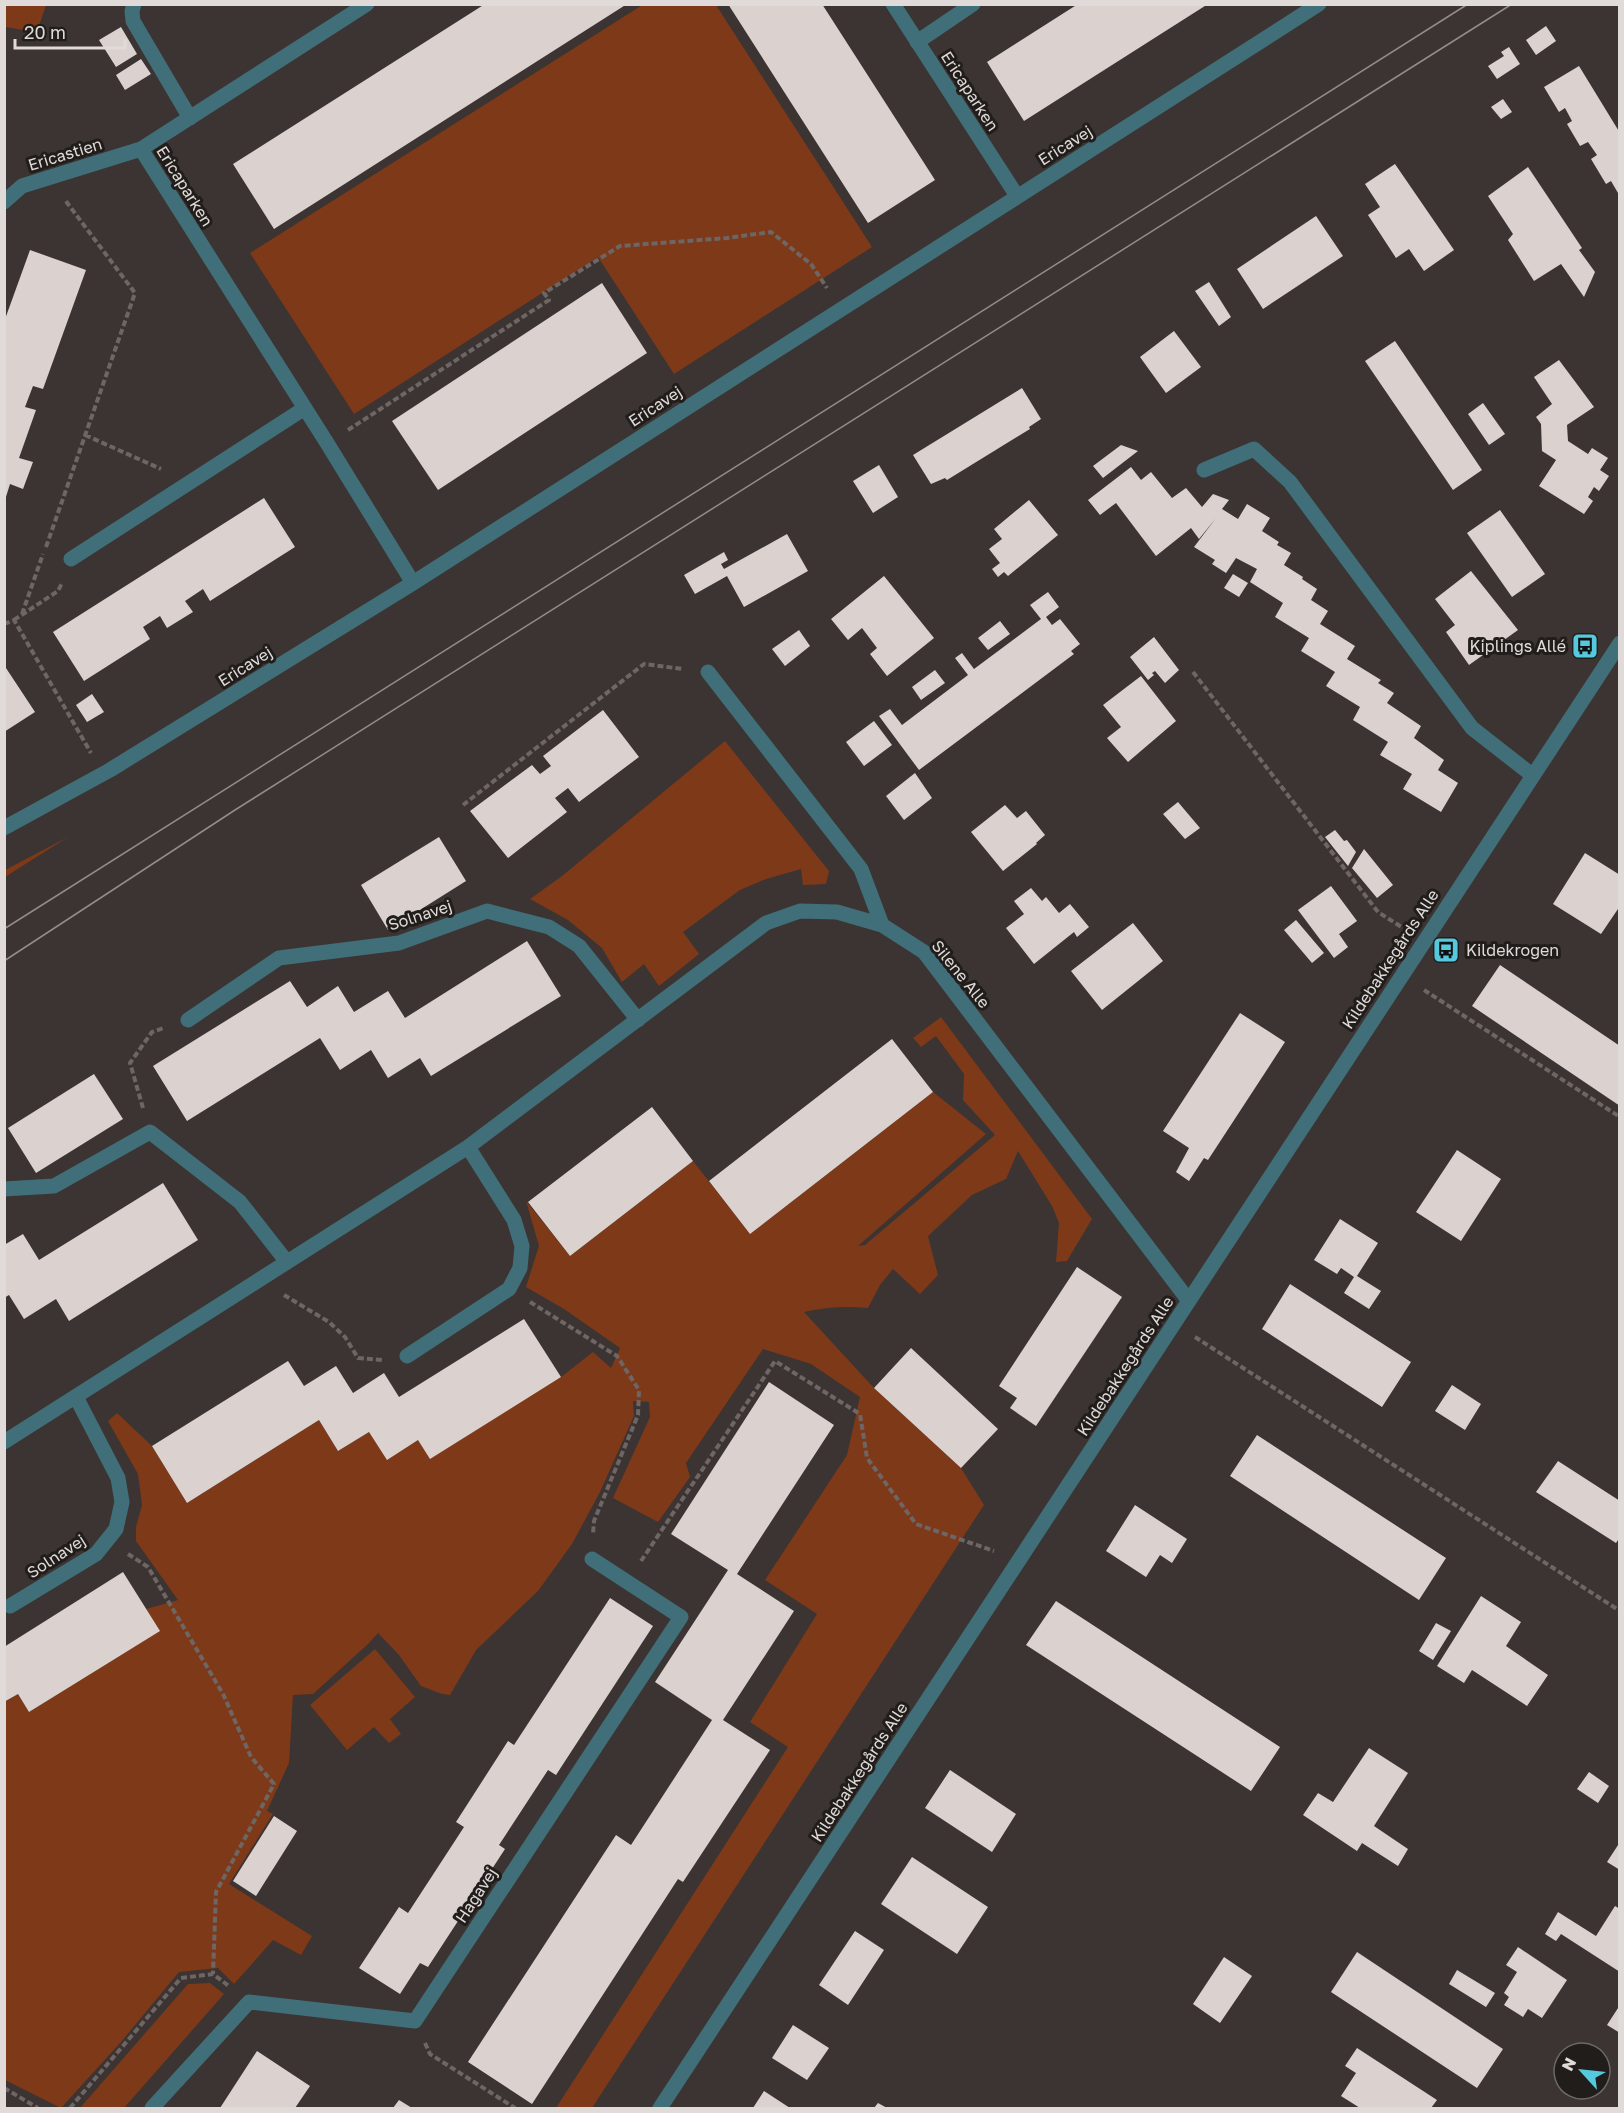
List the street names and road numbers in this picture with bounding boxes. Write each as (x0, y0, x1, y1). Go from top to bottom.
street label: Ericaparken (937, 47, 1003, 135)
street label: Ericavej (1034, 121, 1096, 169)
street label: Ericastien (26, 133, 104, 175)
street label: Ericaparken (152, 142, 218, 230)
street label: Ericavej (624, 381, 686, 431)
street label: Ericavej (214, 642, 276, 690)
street label: Kildebakkegårds Alle (1337, 885, 1443, 1033)
street label: Solnavej (386, 895, 454, 935)
street label: Silene Alle (928, 936, 994, 1012)
street label: Kildebakkegårds Alle (1072, 1292, 1178, 1440)
street label: Solnavej (23, 1530, 89, 1582)
street label: Kildebakkegårds Alle (806, 1698, 912, 1846)
street label: Hagavej (451, 1864, 501, 1926)

